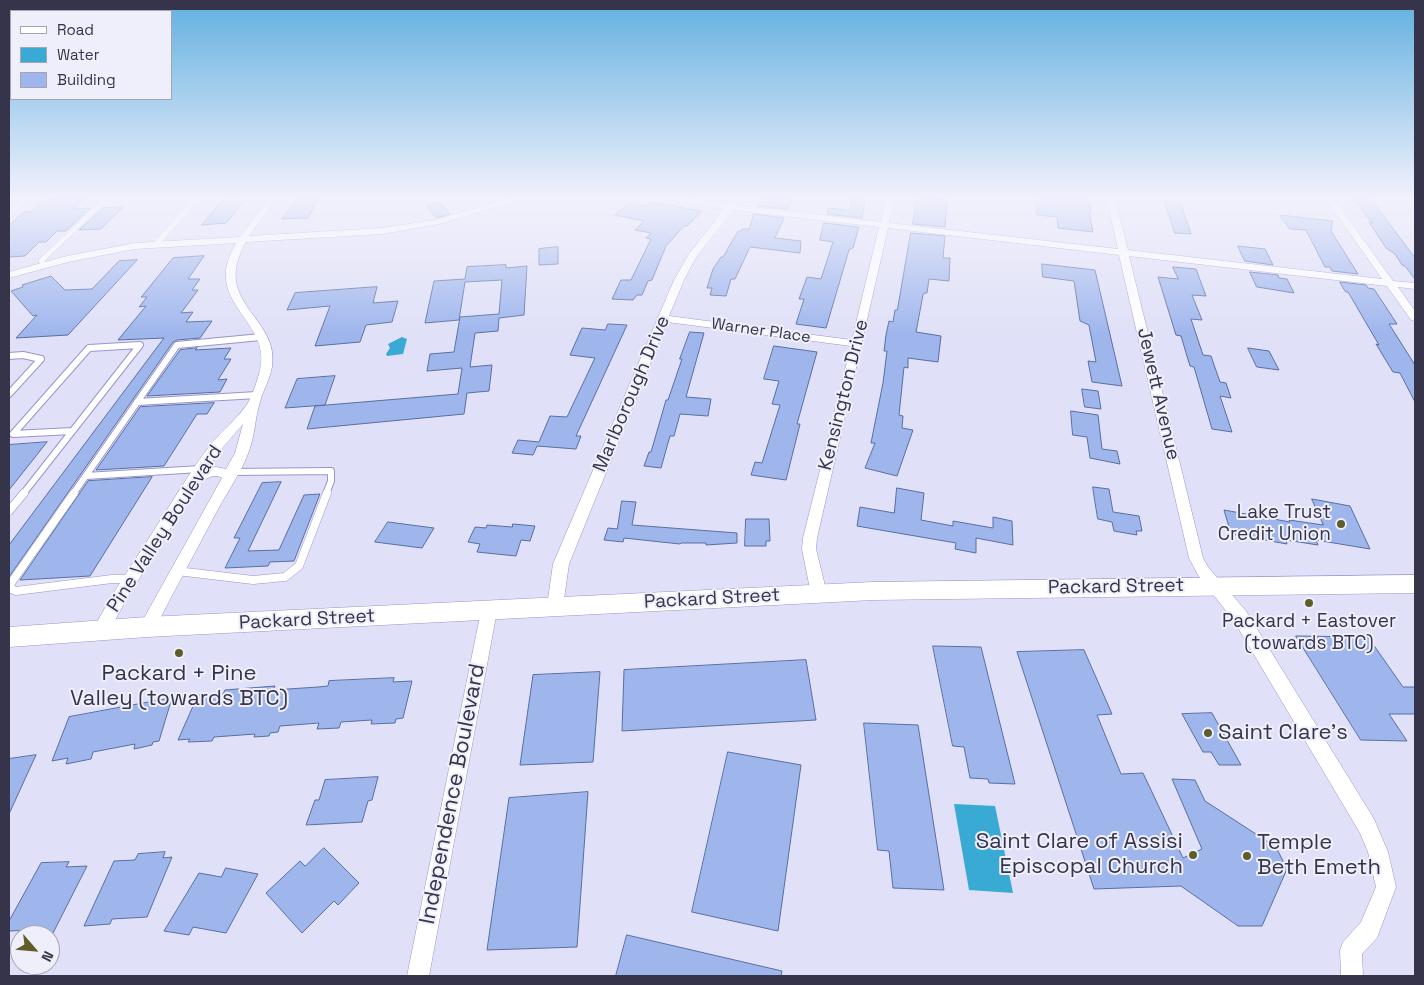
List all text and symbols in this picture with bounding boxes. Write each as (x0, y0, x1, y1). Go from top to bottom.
legend (10, 10, 172, 100)
text: Road (57, 20, 94, 39)
text: Water (57, 45, 99, 64)
text: Building (57, 70, 116, 89)
street label: Marlborough Drive (589, 312, 675, 476)
street label: Warner Place (710, 315, 812, 347)
street label: Kensington Drive (814, 317, 874, 473)
street label: Jewett Avenue (1132, 326, 1184, 462)
street label: Pine Valley Boulevard (103, 441, 227, 617)
place label: Lake Trust Credit Union (1218, 502, 1331, 546)
marker: Lake Trust Credit Union (1335, 518, 1347, 530)
street label: Packard Street (1048, 574, 1184, 600)
street label: Packard Street (643, 584, 781, 614)
marker: Packard + Eastover (towards BTC) (1303, 597, 1315, 609)
street label: Packard Street (238, 605, 376, 635)
place label: Packard + Eastover (towards BTC) (1222, 611, 1396, 655)
marker: Packard + Pine Valley (towards BTC) (173, 647, 185, 659)
place label: Packard + Pine Valley (towards BTC) (70, 661, 288, 712)
street label: Independence Boulevard (415, 661, 491, 927)
place label: Saint Clare's (1218, 720, 1348, 746)
marker: Saint Clare's (1202, 727, 1214, 739)
place label: Saint Clare of Assisi Episcopal Church (976, 829, 1183, 880)
place label: Temple Beth Emeth (1257, 830, 1381, 881)
marker: Saint Clare of Assisi Episcopal Church (1187, 849, 1199, 861)
marker: Temple Beth Emeth (1241, 850, 1253, 862)
north arrow (10, 925, 60, 975)
text: N (37, 948, 58, 965)

